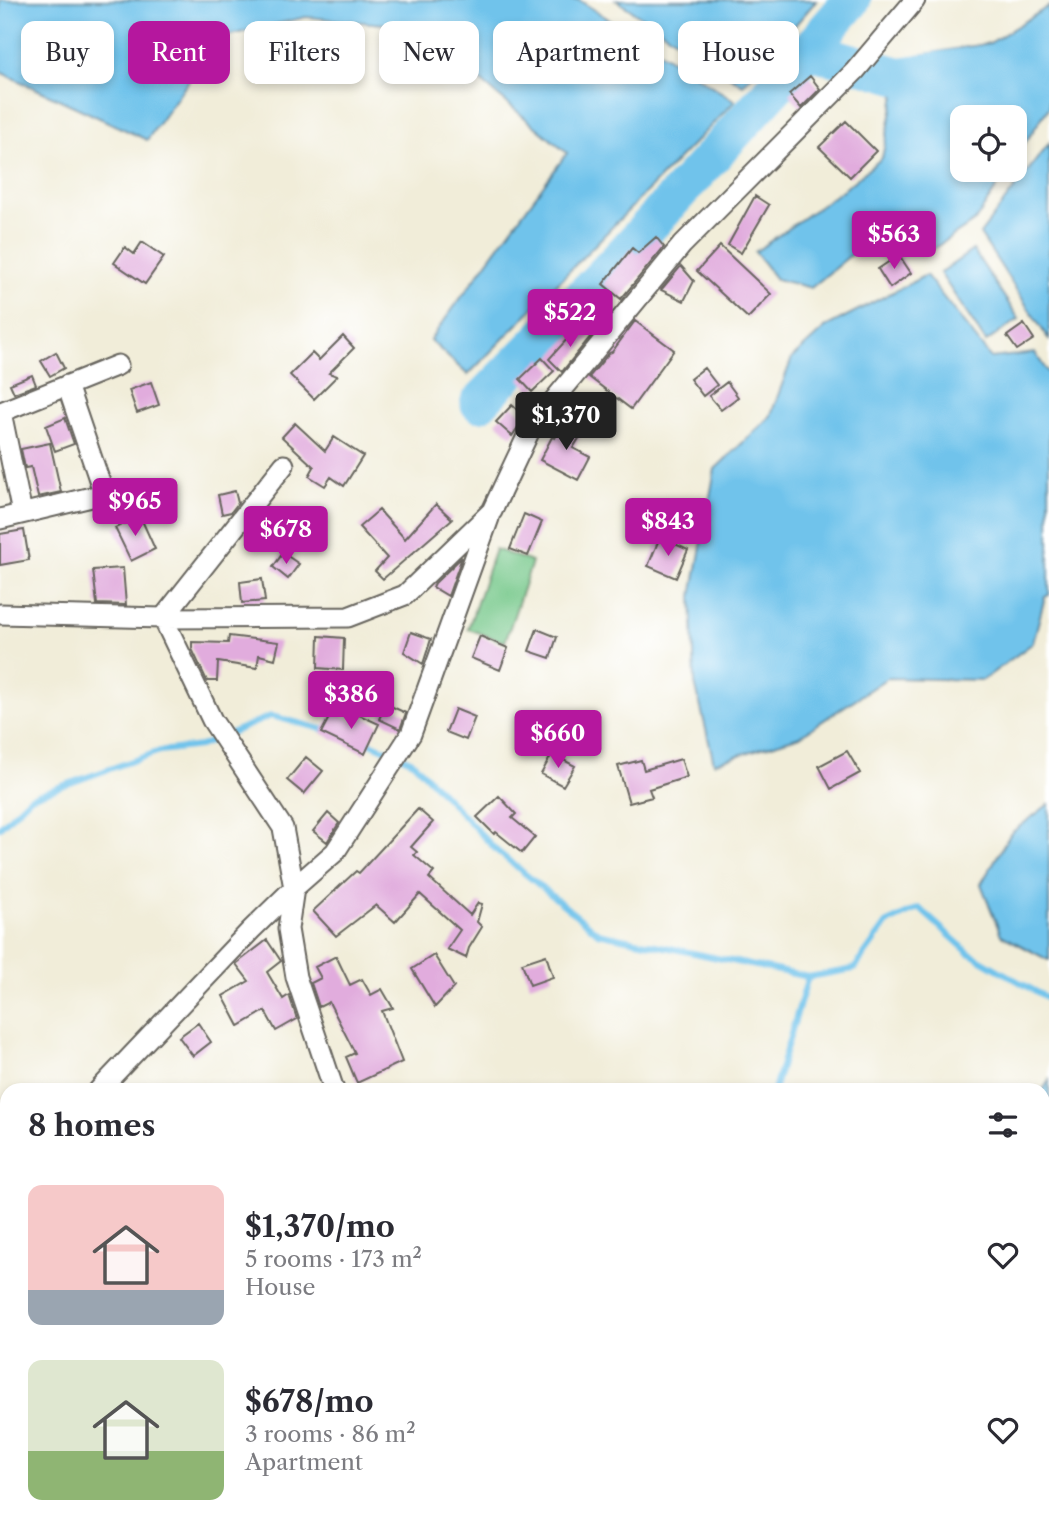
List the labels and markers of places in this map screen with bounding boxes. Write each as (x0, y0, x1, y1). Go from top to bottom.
pin: $563 (853, 212, 935, 271)
pin: $522 (529, 290, 611, 349)
pin: $1,370 (509, 392, 623, 452)
pin: $965 (94, 478, 176, 538)
pin: $843 (627, 498, 709, 558)
pin: $678 (245, 506, 327, 566)
pin: $386 (310, 672, 392, 731)
pin: $660 (517, 710, 599, 770)

